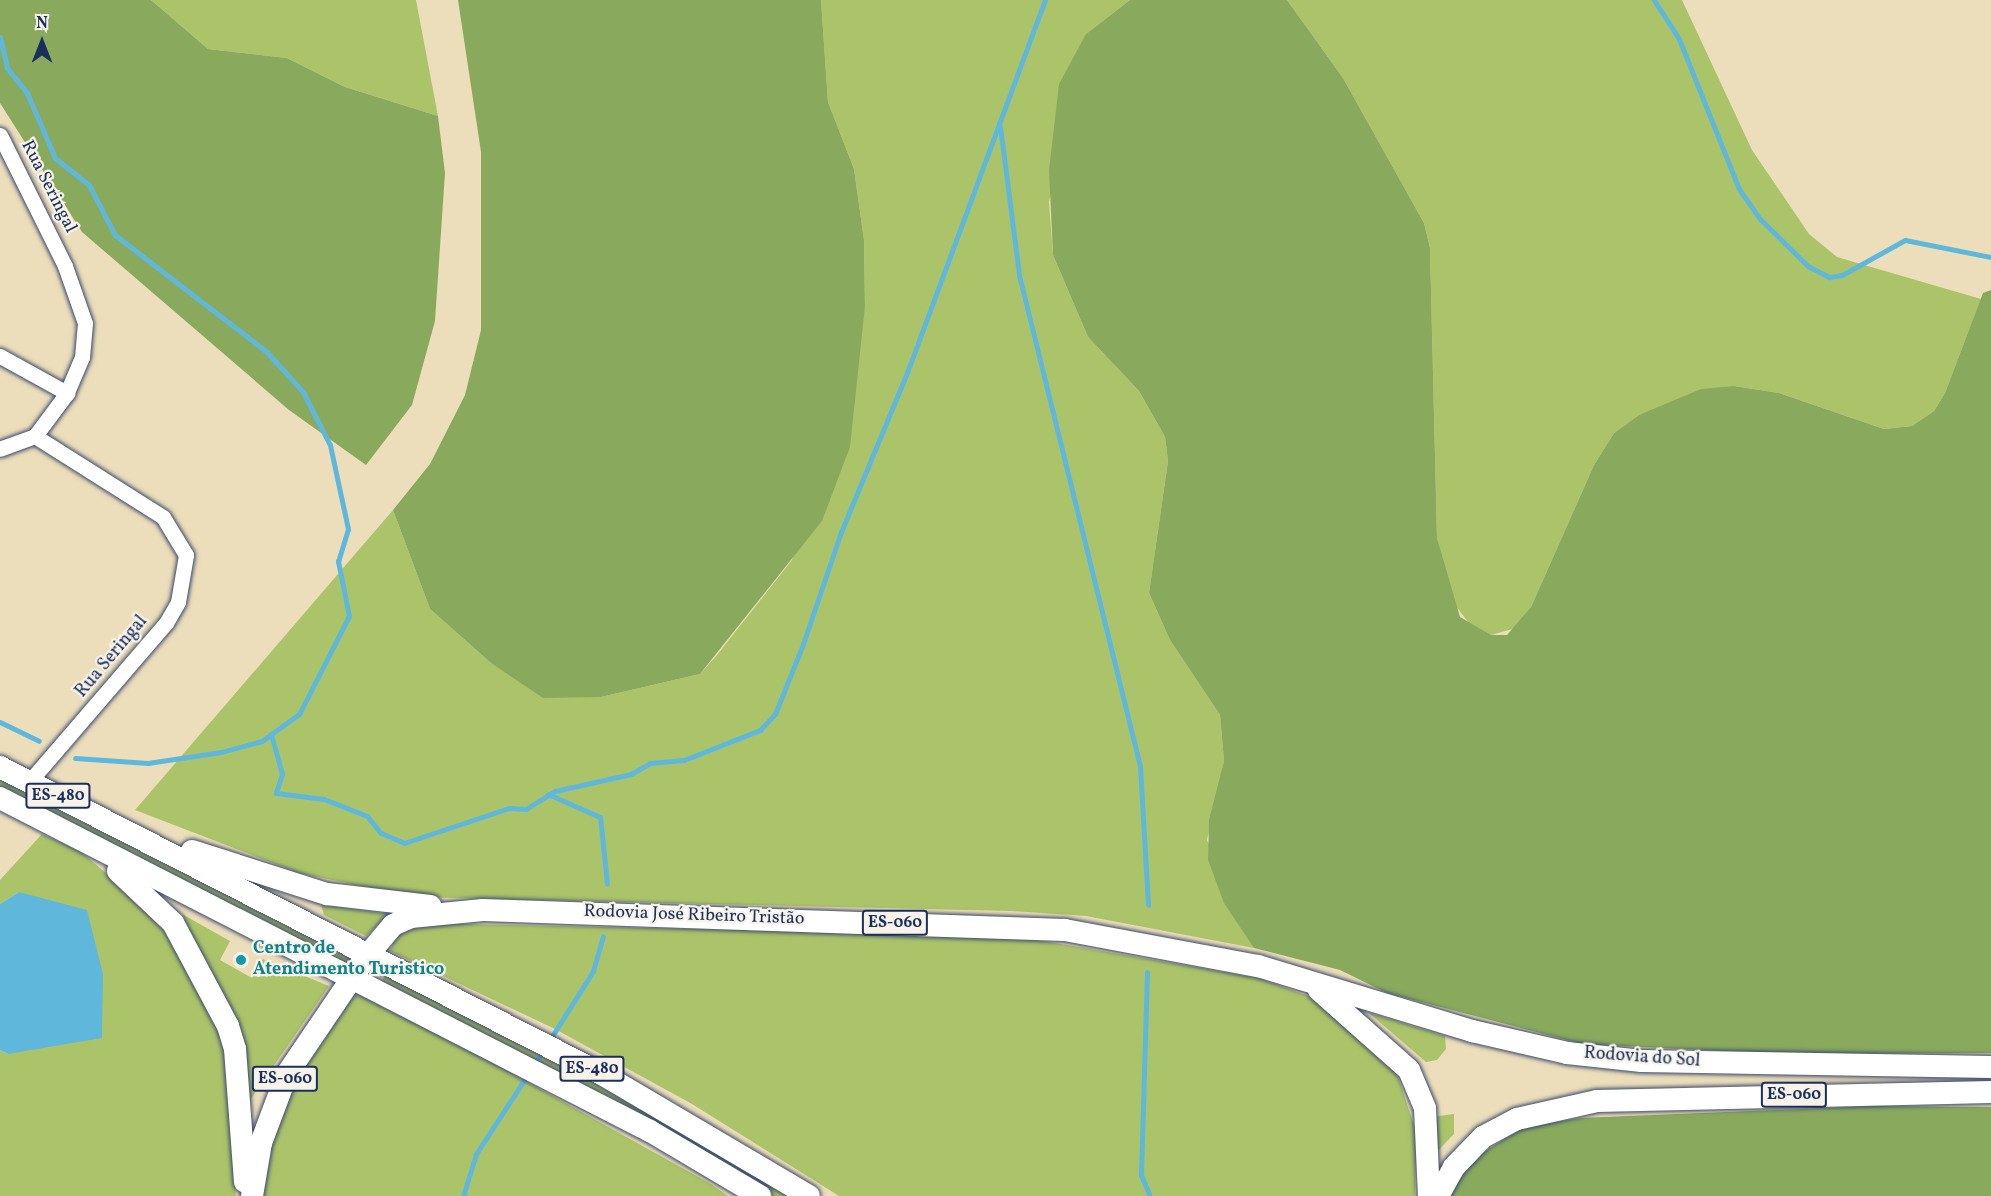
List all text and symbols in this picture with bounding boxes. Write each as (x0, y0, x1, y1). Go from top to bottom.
north arrow (12, 12, 72, 72)
text: N (36, 13, 48, 35)
street label: Rua Seringal (16, 137, 80, 237)
street label: Rua Seringal (71, 611, 153, 703)
road number: ES-480 (25, 783, 91, 809)
street label: Rodovia José Ribeiro Tristão (583, 901, 805, 931)
road number: ES-060 (860, 910, 930, 936)
place label: Centro de Atendimento Turistico (253, 939, 445, 982)
marker: Centro de Atendimento Turistico (234, 953, 248, 967)
street label: Rodovia do Sol (1583, 1043, 1701, 1073)
road number: ES-480 (559, 1056, 625, 1082)
road number: ES-060 (250, 1066, 320, 1092)
road number: ES-060 (1760, 1082, 1828, 1108)

